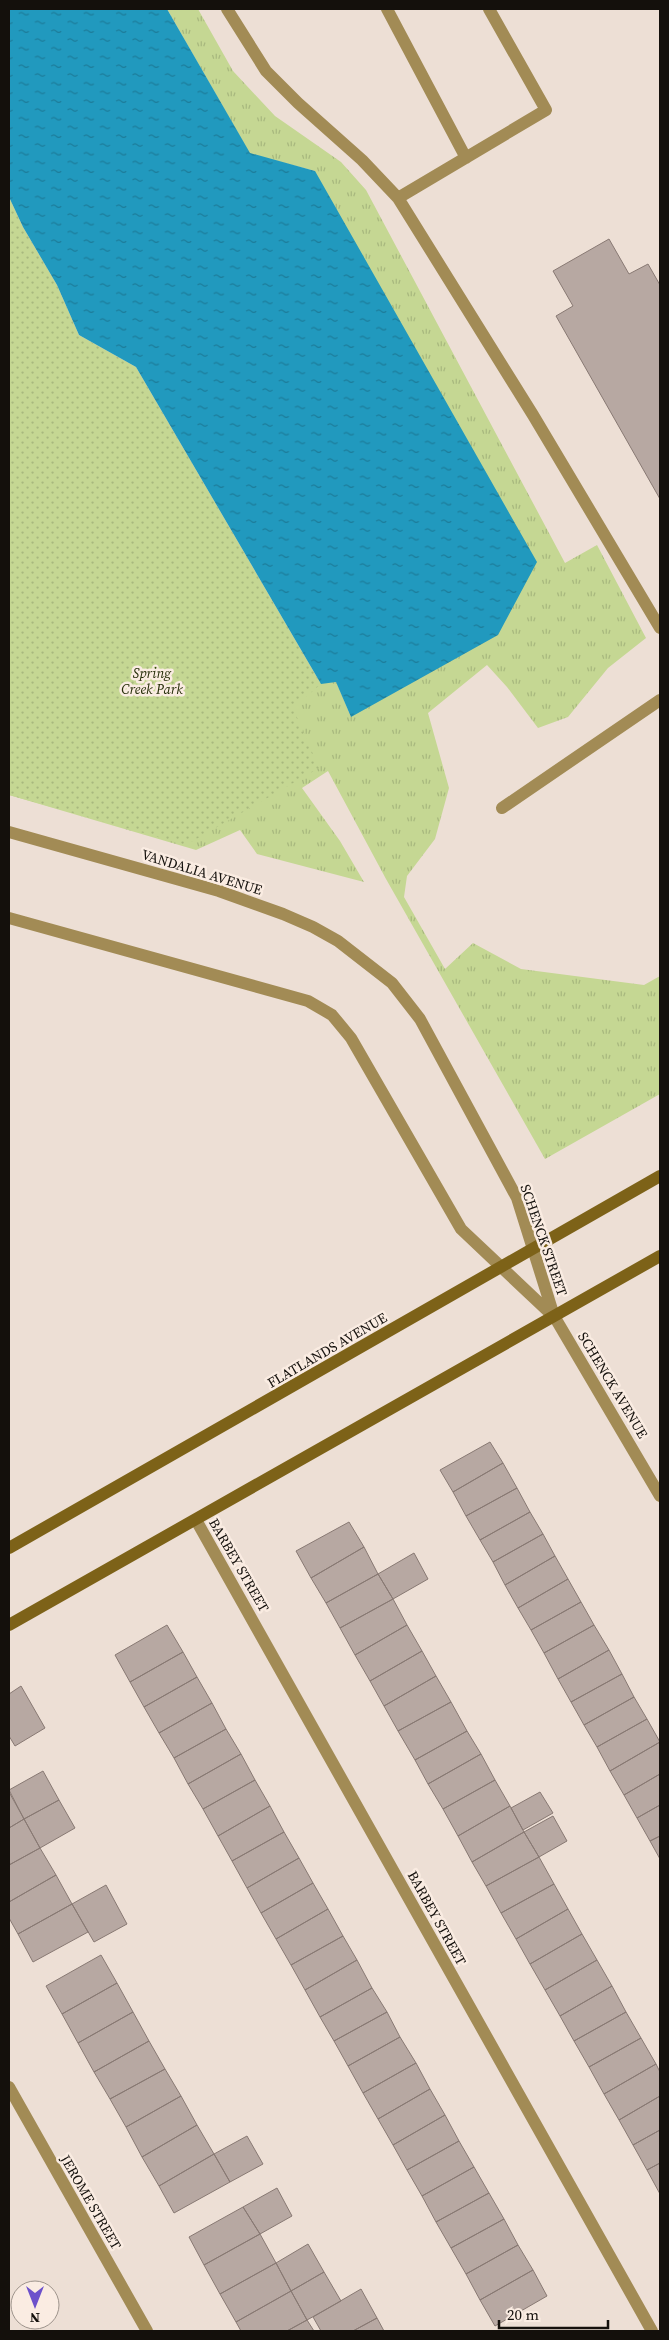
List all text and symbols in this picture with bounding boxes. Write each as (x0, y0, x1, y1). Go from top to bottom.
park label: Spring Creek Park (121, 663, 183, 699)
street label: VANDALIA AVENUE (139, 844, 265, 900)
street label: SCHENCK STREET (516, 1181, 573, 1299)
street label: FLATLANDS AVENUE (263, 1308, 391, 1392)
street label: SCHENCK AVENUE (573, 1328, 653, 1442)
street label: BARBEY STREET (204, 1515, 274, 1616)
street label: BARBEY STREET (403, 1867, 471, 1969)
street label: JEROME STREET (55, 2150, 127, 2254)
north arrow (10, 2280, 60, 2330)
scale bar (499, 2298, 608, 2330)
text: 20 m (507, 2304, 539, 2325)
text: N (30, 2308, 40, 2328)

